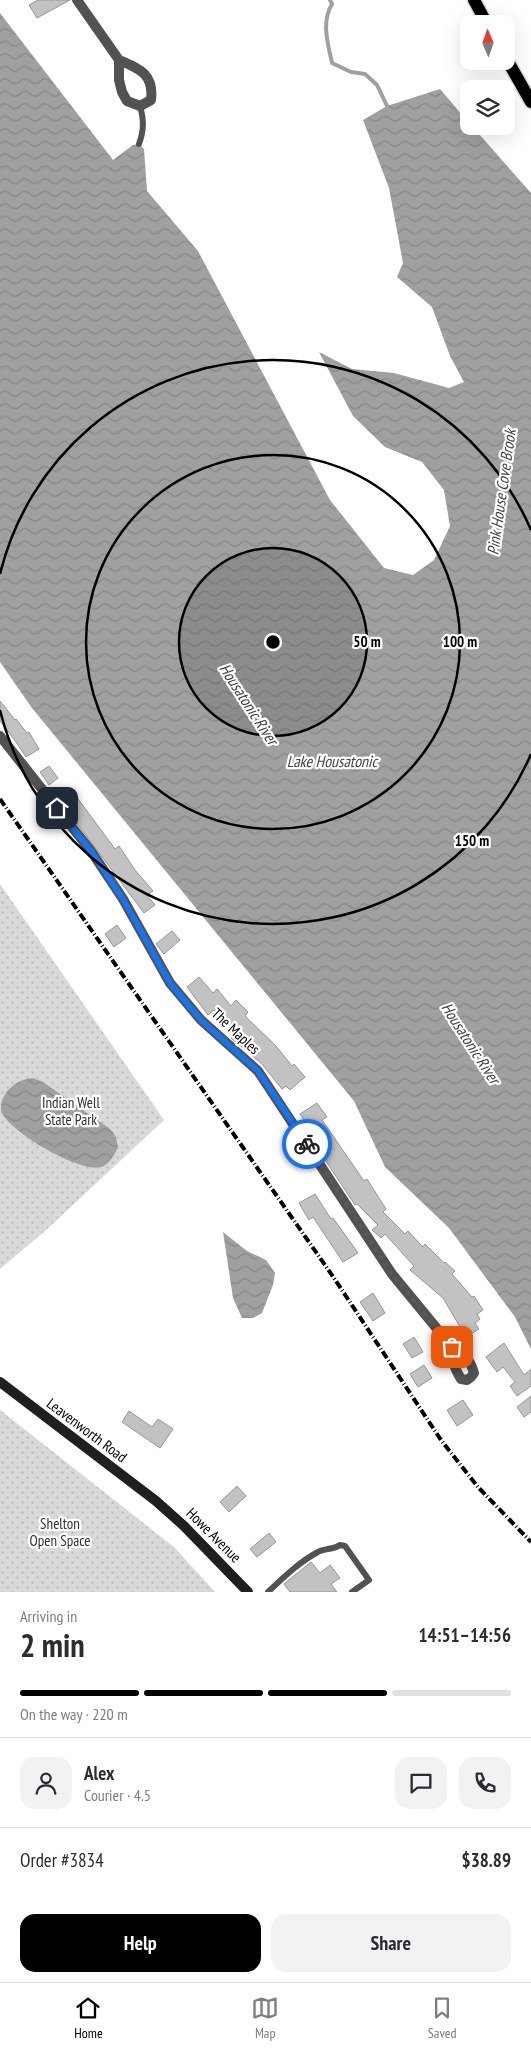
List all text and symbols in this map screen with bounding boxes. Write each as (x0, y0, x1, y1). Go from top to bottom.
north arrow (460, 15, 515, 70)
map controls (460, 15, 515, 135)
button: layers (460, 80, 515, 135)
water label: Pink House Cove Brook (482, 426, 520, 556)
text: 50 m (353, 632, 381, 651)
text: 100 m (443, 632, 477, 651)
centre of rings (264, 633, 282, 651)
water label: Housatonic River (215, 660, 284, 751)
water label: Lake Housatonic (287, 751, 380, 771)
pin (36, 787, 78, 829)
icon: home (43, 794, 71, 822)
text: 150 m (455, 831, 489, 850)
water label: Housatonic River (437, 999, 506, 1090)
street label: The Maples (208, 1004, 264, 1058)
park label: Indian Well State Park (42, 1093, 101, 1129)
courier (282, 1119, 332, 1169)
icon: bike (293, 1130, 321, 1158)
pin (431, 1326, 473, 1368)
icon: bag (438, 1333, 466, 1361)
street label: Leavenworth Road (43, 1394, 131, 1466)
street label: Howe Avenue (183, 1504, 245, 1566)
park label: Shelton Open Space (30, 1514, 90, 1550)
text: Arriving in (20, 1606, 77, 1626)
text: 14:51–14:56 (418, 1623, 511, 1647)
text: 2 min (20, 1624, 85, 1666)
text: On the way · 220 m (20, 1704, 128, 1724)
button: person (20, 1757, 72, 1809)
button: chat (395, 1757, 447, 1809)
button: phone (459, 1757, 511, 1809)
text: Alex (84, 1761, 114, 1785)
text: Courier · 4.5 (84, 1785, 151, 1805)
text: Order #3834 (20, 1848, 104, 1872)
text: $38.89 (462, 1848, 511, 1872)
button: Help (20, 1914, 261, 1972)
button: Share (271, 1914, 511, 1972)
tab: Home (74, 1994, 103, 2042)
tab: Map (251, 1994, 279, 2042)
tab: Saved (428, 1994, 457, 2042)

